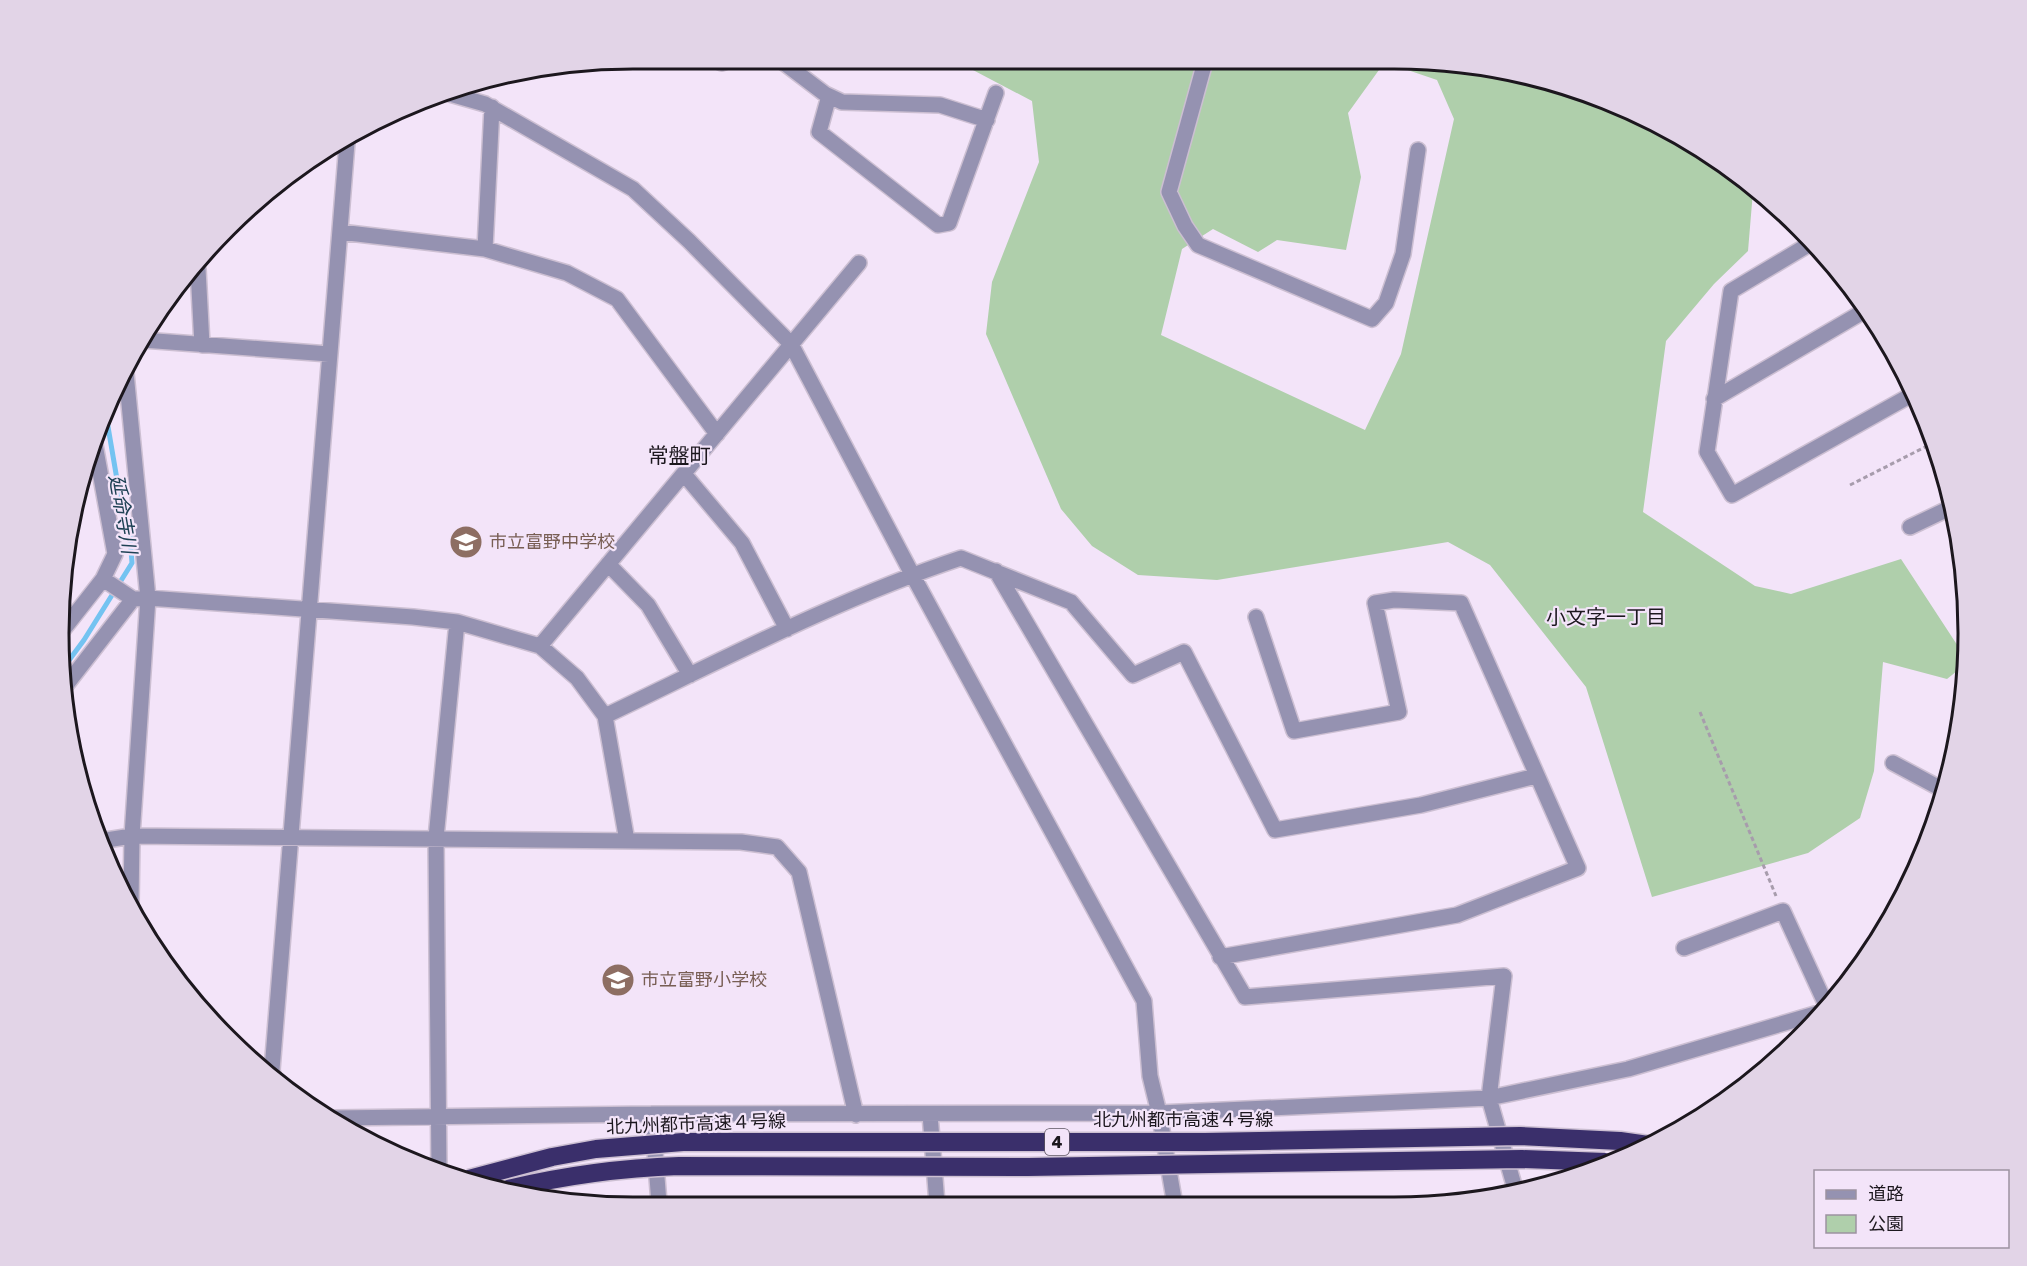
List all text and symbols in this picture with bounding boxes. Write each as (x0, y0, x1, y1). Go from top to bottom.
district label: 常盤町 (648, 443, 711, 468)
water label: 延命寺川 (104, 473, 142, 557)
school or university icon: 市立富野中学校 (448, 524, 484, 560)
place label: 市立富野中学校 (489, 531, 615, 553)
district label: 小文字一丁目 (1546, 605, 1666, 629)
school or university icon: 市立富野小学校 (600, 962, 636, 998)
place label: 市立富野小学校 (641, 969, 767, 991)
street label: 北九州都市高速４号線 (1093, 1109, 1273, 1131)
street label: 北九州都市高速４号線 (606, 1110, 786, 1138)
road number: 4 (1045, 1129, 1069, 1155)
legend (1814, 1170, 2009, 1248)
text: 道路 (1868, 1183, 1904, 1205)
text: 公園 (1868, 1213, 1904, 1235)

